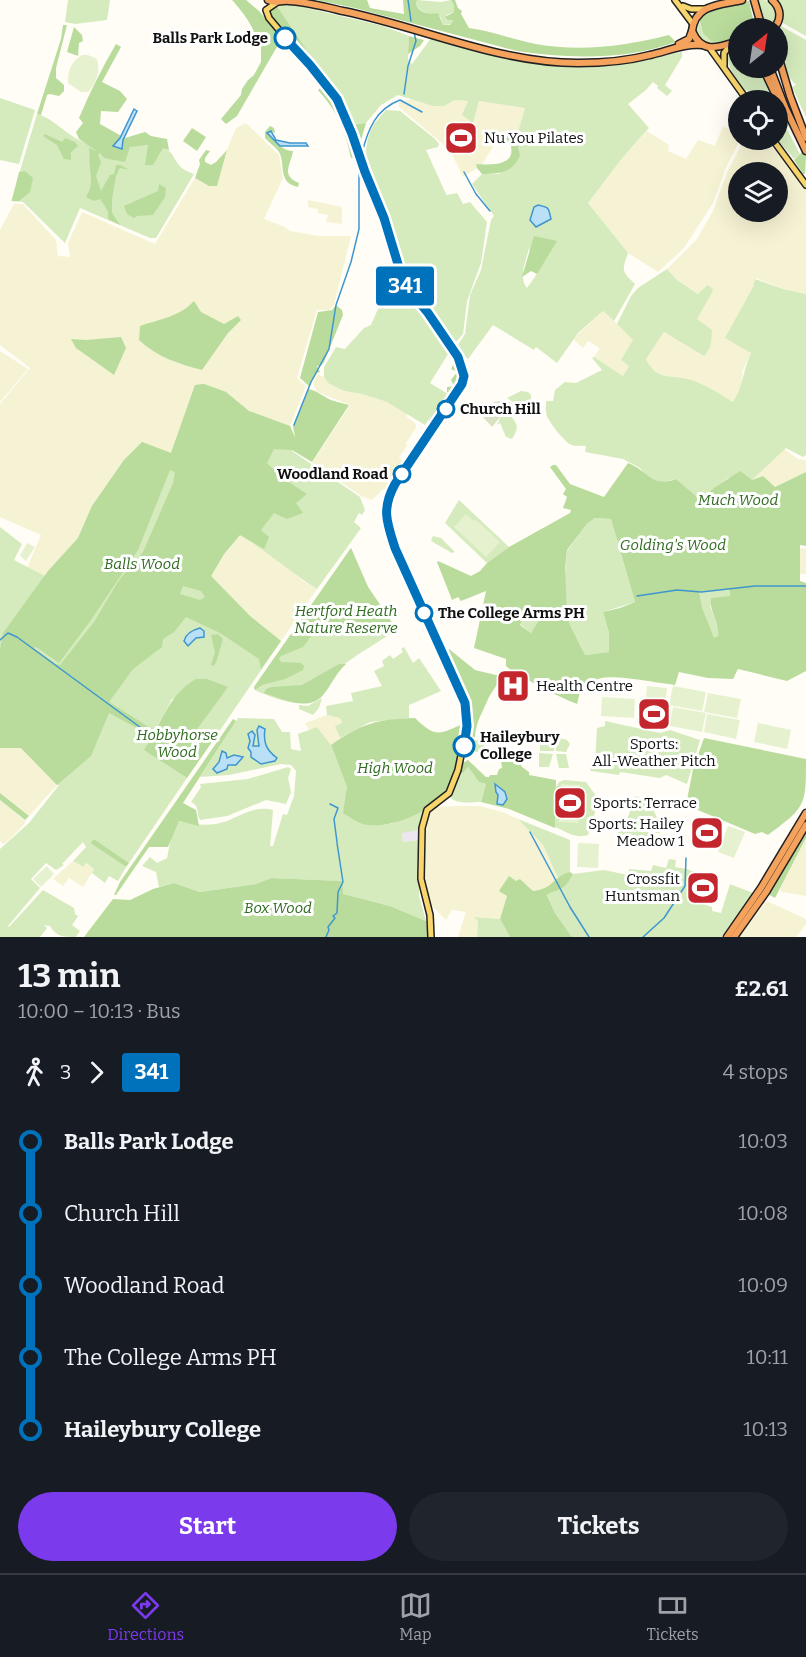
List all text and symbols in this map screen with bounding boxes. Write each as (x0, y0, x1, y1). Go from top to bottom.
north arrow (728, 18, 788, 78)
map controls (728, 18, 788, 222)
marker: Balls Park Lodge (274, 27, 296, 49)
place label: Balls Park Lodge (152, 29, 268, 47)
button: locate (728, 90, 788, 150)
sports icon: Nu You Pilates (443, 120, 479, 156)
place label: Nu You Pilates (484, 129, 584, 147)
button: layers (728, 162, 788, 222)
line badge: 341 (370, 266, 440, 306)
text: 341 (388, 273, 422, 299)
marker: Church Hill (437, 400, 455, 418)
place label: Church Hill (460, 400, 541, 418)
place label: Woodland Road (277, 465, 388, 483)
marker: Woodland Road (393, 465, 411, 483)
park label: Much Wood (698, 491, 778, 509)
park label: Golding's Wood (620, 536, 726, 554)
park label: Balls Wood (104, 555, 180, 573)
park label: Hertford Heath Nature Reserve (294, 602, 398, 637)
marker: The College Arms PH (415, 604, 433, 622)
place label: The College Arms PH (438, 604, 585, 622)
hospital icon: Health Centre (495, 668, 531, 704)
place label: Health Centre (536, 677, 633, 695)
sports icon: Sports: All-Weather Pitch (636, 696, 672, 732)
park label: Hobbyhorse Wood (136, 726, 218, 761)
place label: Haileybury College (480, 728, 560, 763)
marker: Haileybury College (453, 735, 475, 757)
place label: Sports: All-Weather Pitch (592, 735, 716, 770)
park label: High Wood (357, 759, 433, 777)
sports icon: Sports: Terrace (552, 785, 588, 821)
place label: Sports: Terrace (593, 794, 697, 812)
place label: Sports: Hailey Meadow 1 (588, 815, 684, 850)
sports icon: Sports: Hailey Meadow 1 (689, 815, 725, 851)
place label: Crossfit Huntsman (605, 870, 681, 905)
sports icon: Crossfit Huntsman (685, 870, 721, 906)
park label: Box Wood (244, 899, 312, 917)
text: 13 min (18, 956, 120, 996)
text: £2.61 (735, 975, 788, 1002)
text: 10:00 – 10:13 · Bus (18, 999, 181, 1023)
icon: walk (18, 1056, 51, 1089)
icon: forward (80, 1056, 113, 1089)
text: 341 (134, 1059, 168, 1085)
text: 3 (60, 1060, 71, 1084)
text: 4 stops (723, 1060, 788, 1084)
text: Balls Park Lodge (64, 1128, 234, 1155)
text: 10:03 (739, 1129, 788, 1153)
text: Church Hill (64, 1200, 180, 1227)
text: 10:08 (738, 1201, 788, 1225)
text: Woodland Road (64, 1272, 224, 1299)
text: 10:09 (738, 1273, 788, 1297)
text: The College Arms PH (64, 1344, 277, 1371)
text: 10:11 (747, 1345, 788, 1369)
text: Haileybury College (64, 1416, 261, 1443)
text: 10:13 (743, 1417, 788, 1441)
button: Start (18, 1492, 397, 1561)
button: Tickets (409, 1492, 788, 1561)
tab: Directions (107, 1589, 184, 1644)
tab: Map (399, 1589, 432, 1644)
tab: Tickets (646, 1589, 699, 1644)

